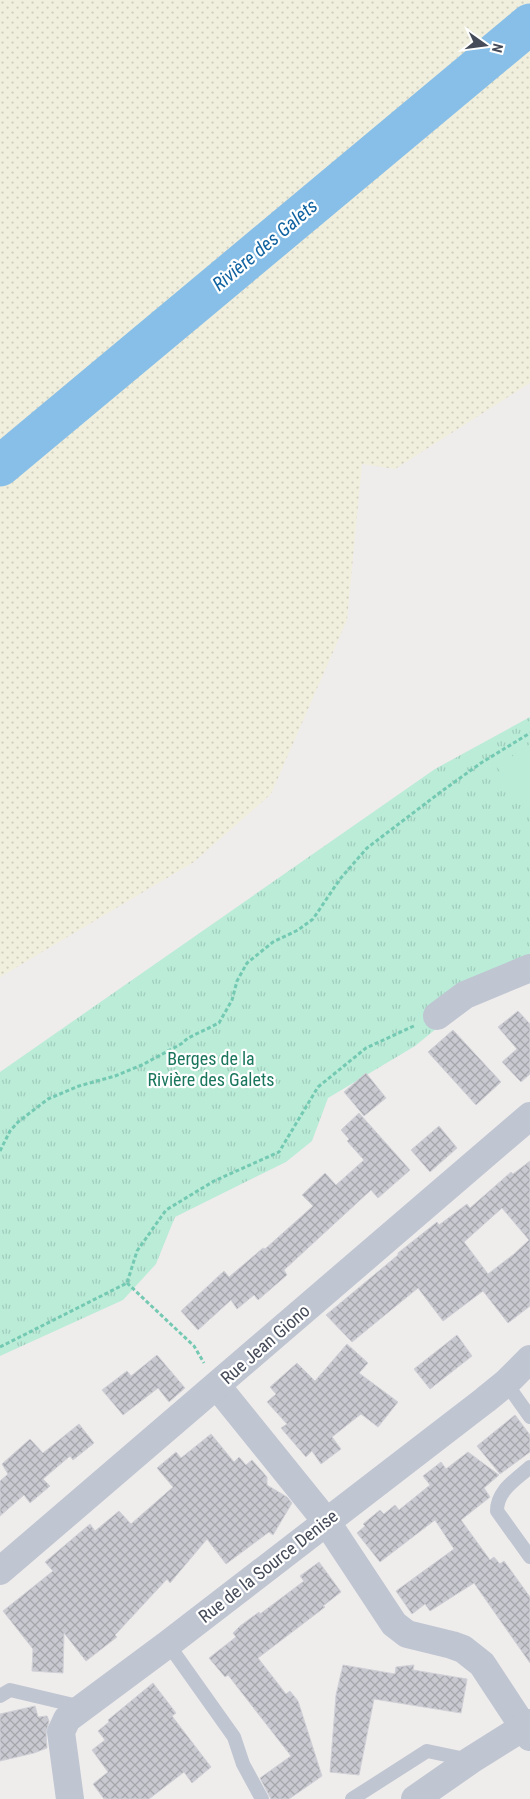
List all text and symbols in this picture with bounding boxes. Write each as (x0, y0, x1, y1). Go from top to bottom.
north arrow (460, 20, 510, 70)
text: N (489, 42, 506, 54)
water label: Rivière des Galets (208, 194, 322, 296)
park label: Berges de la Rivière des Galets (148, 1048, 274, 1090)
street label: Rue Jean Giono (216, 1300, 314, 1388)
street label: Rue de la Source Denise (194, 1505, 342, 1627)

